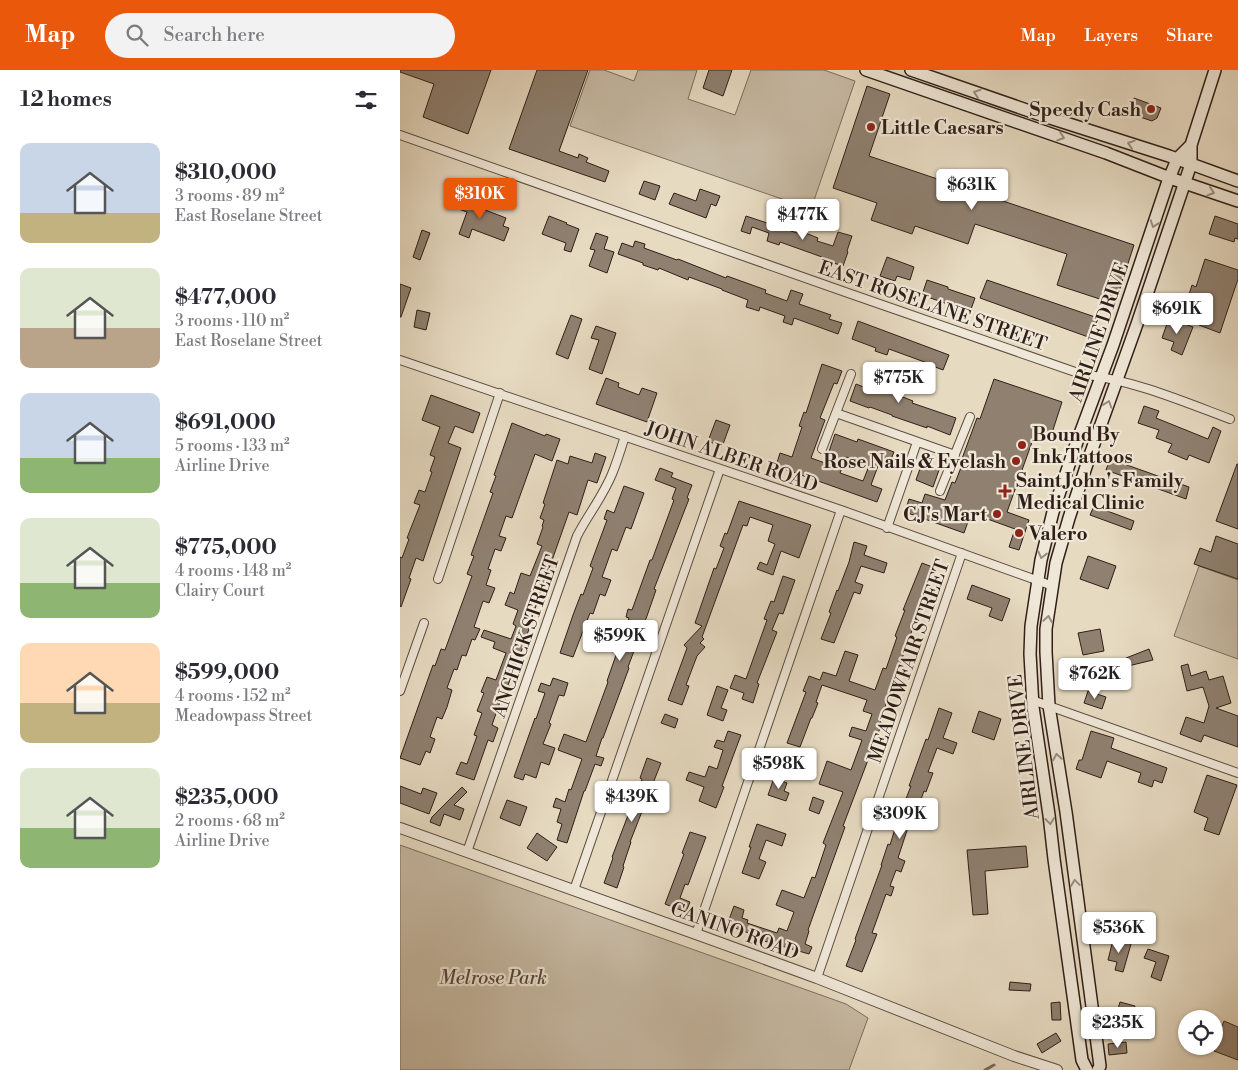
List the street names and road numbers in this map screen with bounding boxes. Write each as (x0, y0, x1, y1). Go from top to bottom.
street label: EAST ROSELANE STREET (815, 256, 1050, 356)
street label: AIRLINE DRIVE (1063, 259, 1134, 406)
street label: JOHN ALBER ROAD (641, 416, 821, 498)
street label: ANCHICK STREET (487, 552, 565, 722)
street label: MEADOWFAIR STREET (863, 556, 955, 766)
street label: AIRLINE DRIVE (1003, 673, 1045, 822)
street label: CANINO ROAD (667, 897, 802, 965)

